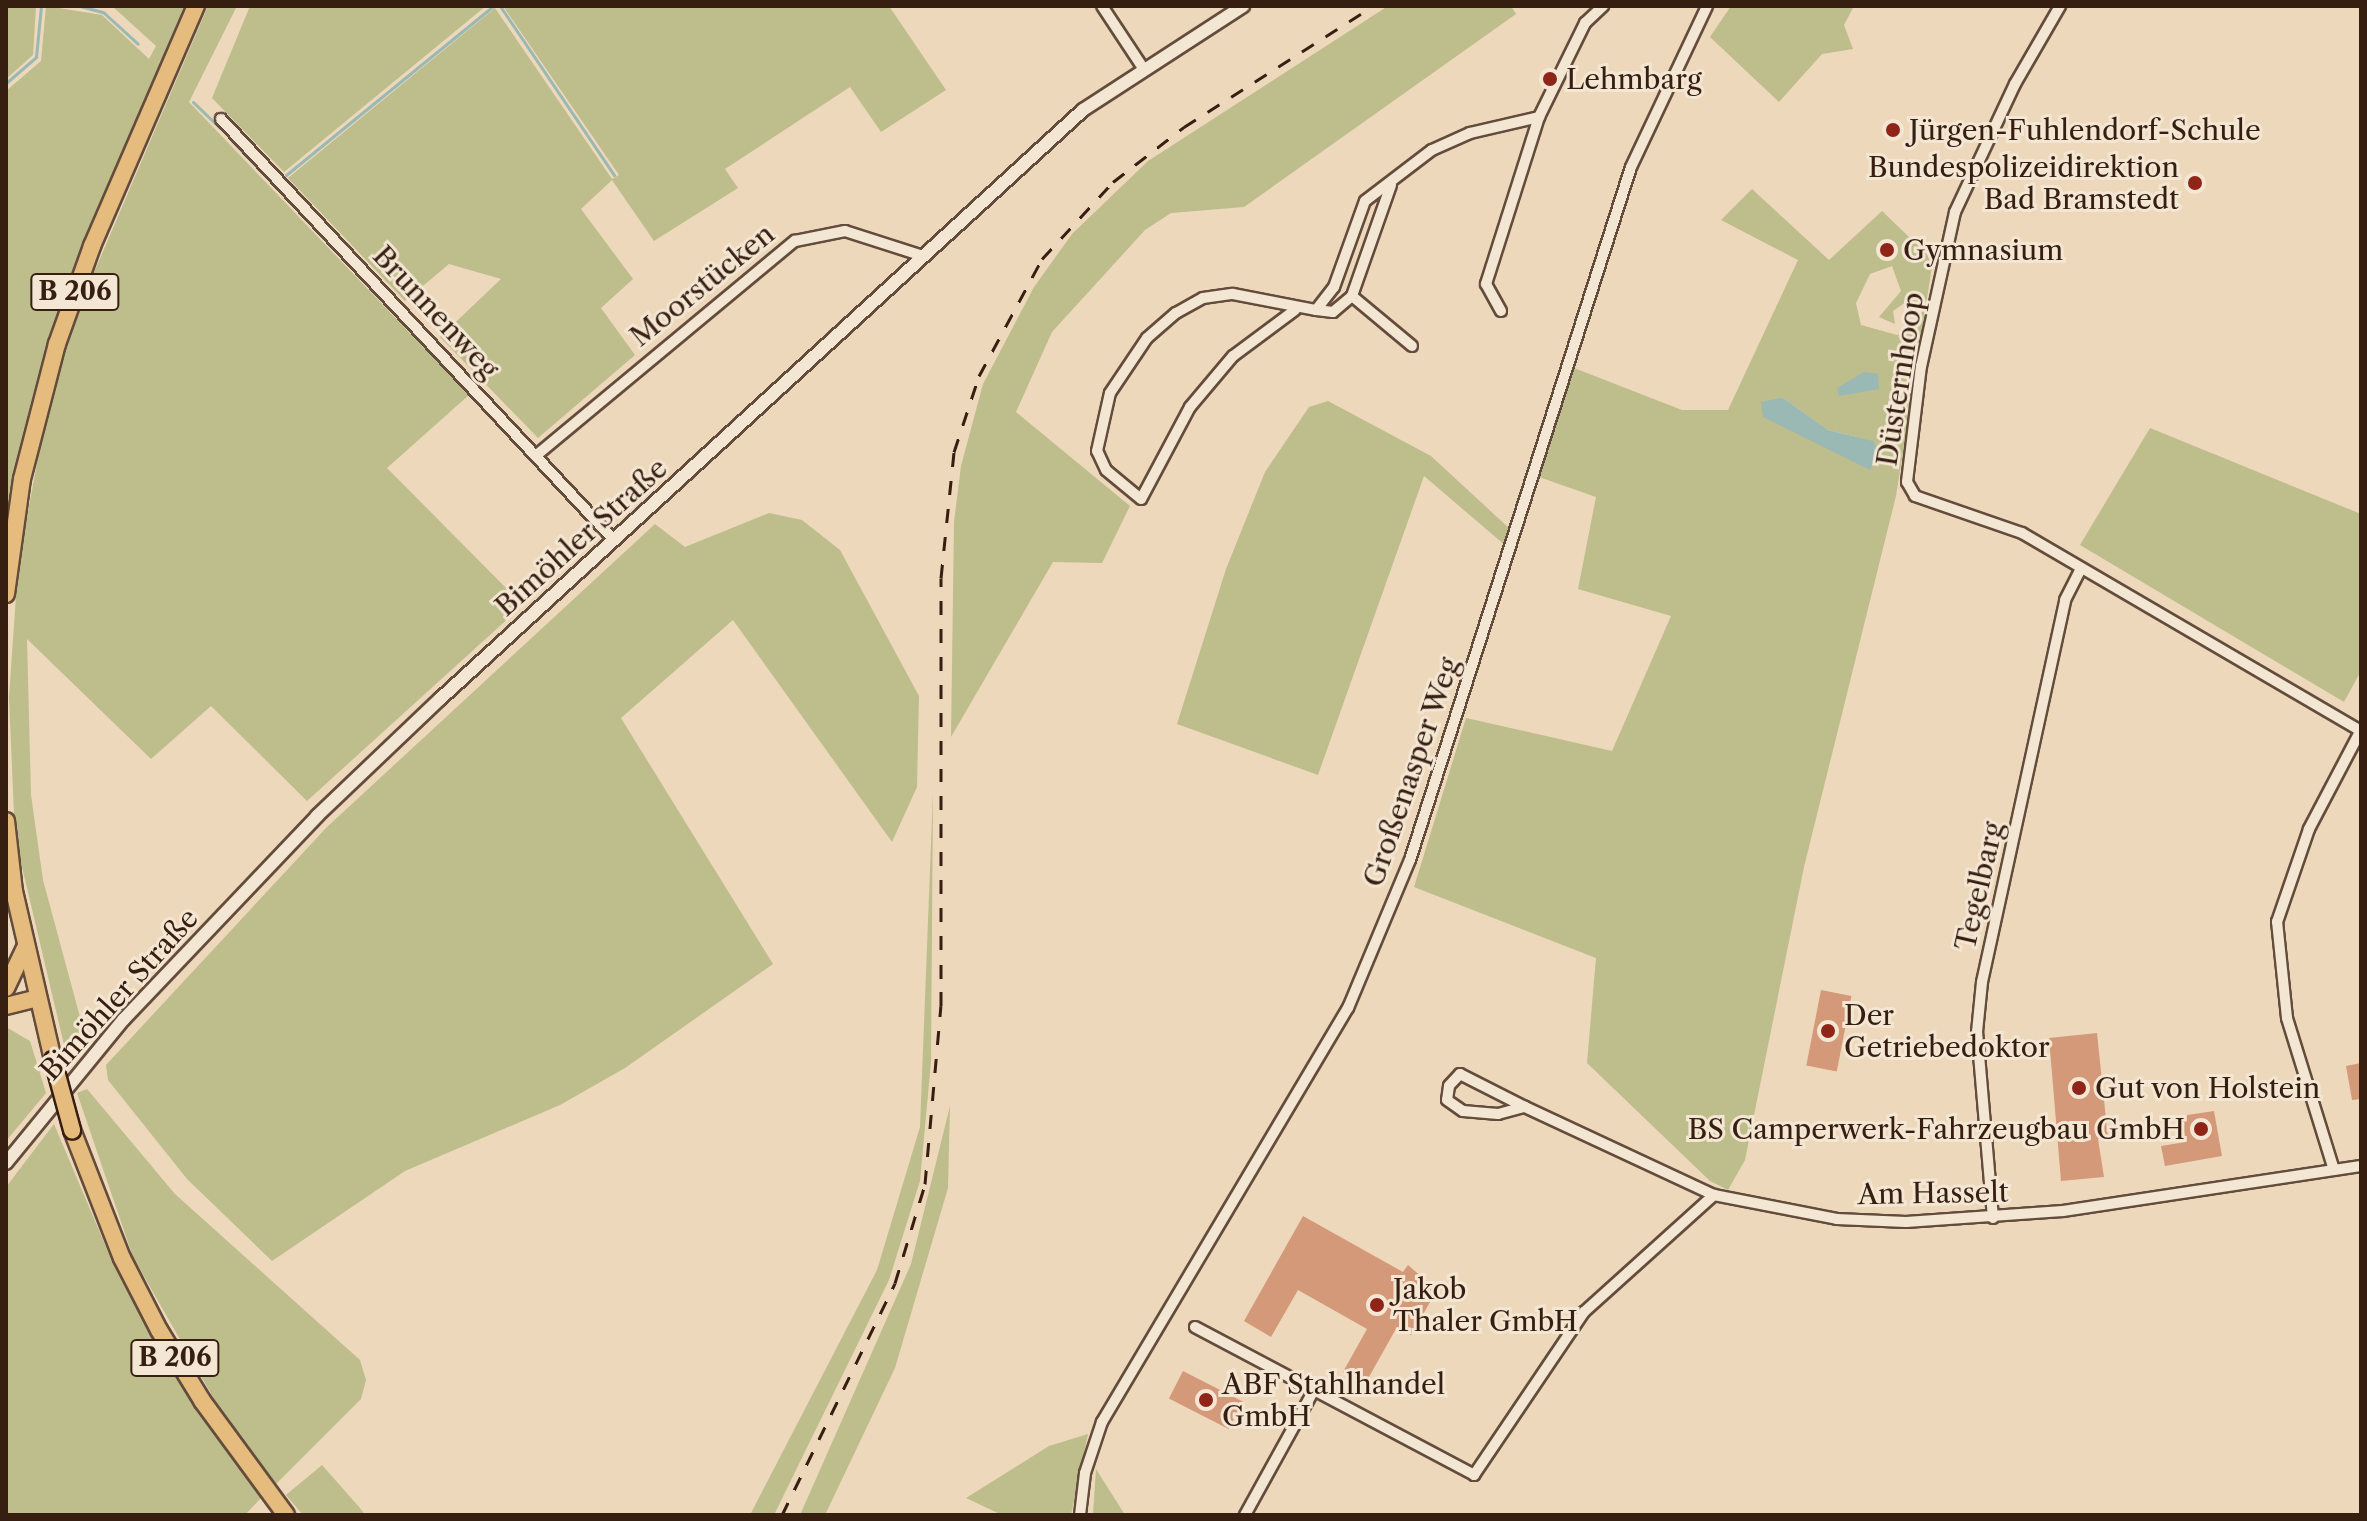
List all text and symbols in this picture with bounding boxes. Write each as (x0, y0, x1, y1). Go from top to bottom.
place label: Lehmbarg (1566, 62, 1702, 96)
marker: Lehmbarg (1541, 70, 1559, 88)
place label: Jürgen-Fuhlendorf-Schule (1909, 113, 2261, 147)
marker: Jürgen-Fuhlendorf-Schule (1884, 121, 1902, 139)
place label: Bundespolizeidirektion Bad Bramstedt (1868, 150, 2179, 216)
marker: Bundespolizeidirektion Bad Bramstedt (2186, 174, 2204, 192)
street label: Moorstücken (623, 217, 781, 353)
place label: Gymnasium (1903, 233, 2063, 267)
street label: Brunnenweg (366, 239, 506, 385)
marker: Gymnasium (1878, 241, 1896, 259)
road number: B 206 (29, 270, 121, 314)
street label: Düsternhoop (1870, 290, 1930, 468)
street label: Bimöhler Straße (488, 451, 674, 623)
street label: Großenasper Weg (1356, 652, 1466, 892)
street label: Tegelbarg (1948, 819, 2010, 953)
street label: Bimöhler Straße (33, 901, 205, 1087)
place label: Der Getriebedoktor (1844, 998, 2050, 1064)
marker: Der Getriebedoktor (1819, 1022, 1837, 1040)
place label: Gut von Holstein (2095, 1071, 2321, 1105)
marker: Gut von Holstein (2070, 1079, 2088, 1097)
place label: BS Camperwerk-Fahrzeugbau GmbH (1688, 1112, 2185, 1146)
marker: BS Camperwerk-Fahrzeugbau GmbH (2192, 1120, 2210, 1138)
street label: Am Hasselt (1857, 1175, 2009, 1211)
place label: Jakob Thaler GmbH (1393, 1272, 1578, 1338)
marker: Jakob Thaler GmbH (1368, 1296, 1386, 1314)
road number: B 206 (129, 1336, 221, 1380)
place label: ABF Stahlhandel GmbH (1222, 1367, 1446, 1433)
marker: ABF Stahlhandel GmbH (1197, 1391, 1215, 1409)

